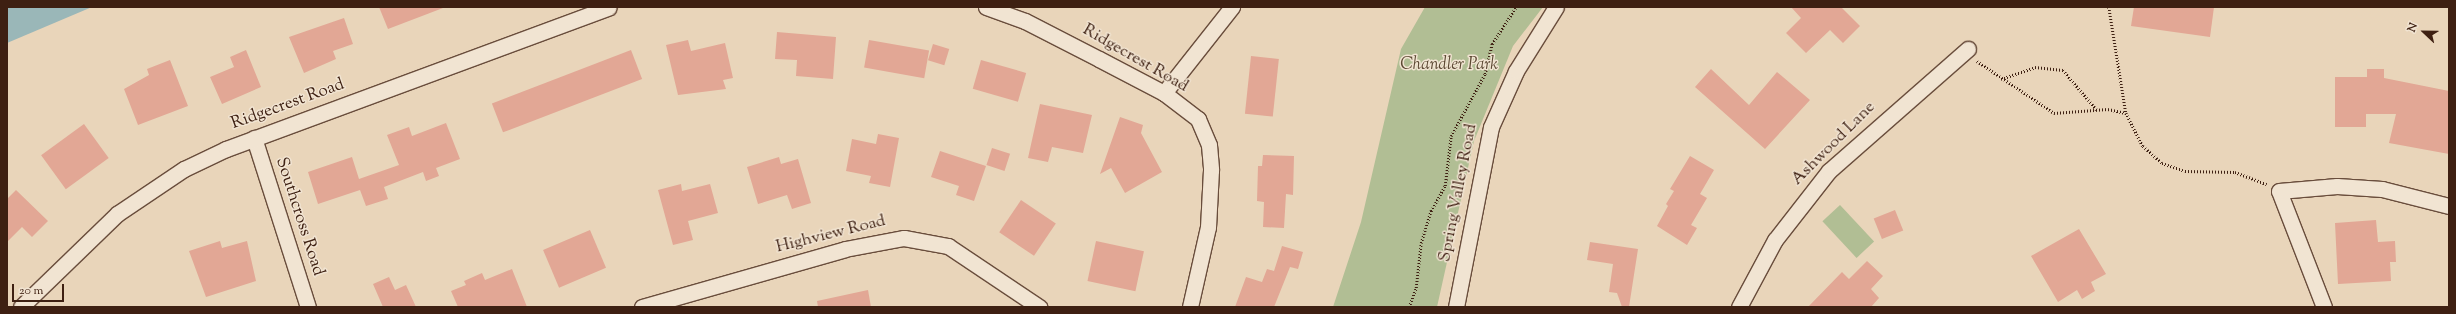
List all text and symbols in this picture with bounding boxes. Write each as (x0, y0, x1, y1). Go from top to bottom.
north arrow (2404, 12, 2444, 52)
street label: Ridgecrest Road (1078, 20, 1192, 98)
text: N (2404, 20, 2422, 35)
park label: Chandler Park (1400, 56, 1498, 76)
street label: Ridgecrest Road (229, 75, 347, 135)
street label: Ashwood Lane (1788, 98, 1880, 190)
street label: Spring Valley Road (1436, 122, 1482, 264)
street label: Southcross Road (270, 155, 328, 279)
street label: Highview Road (774, 212, 888, 258)
scale bar (14, 276, 66, 302)
text: 20 m (19, 282, 43, 300)

